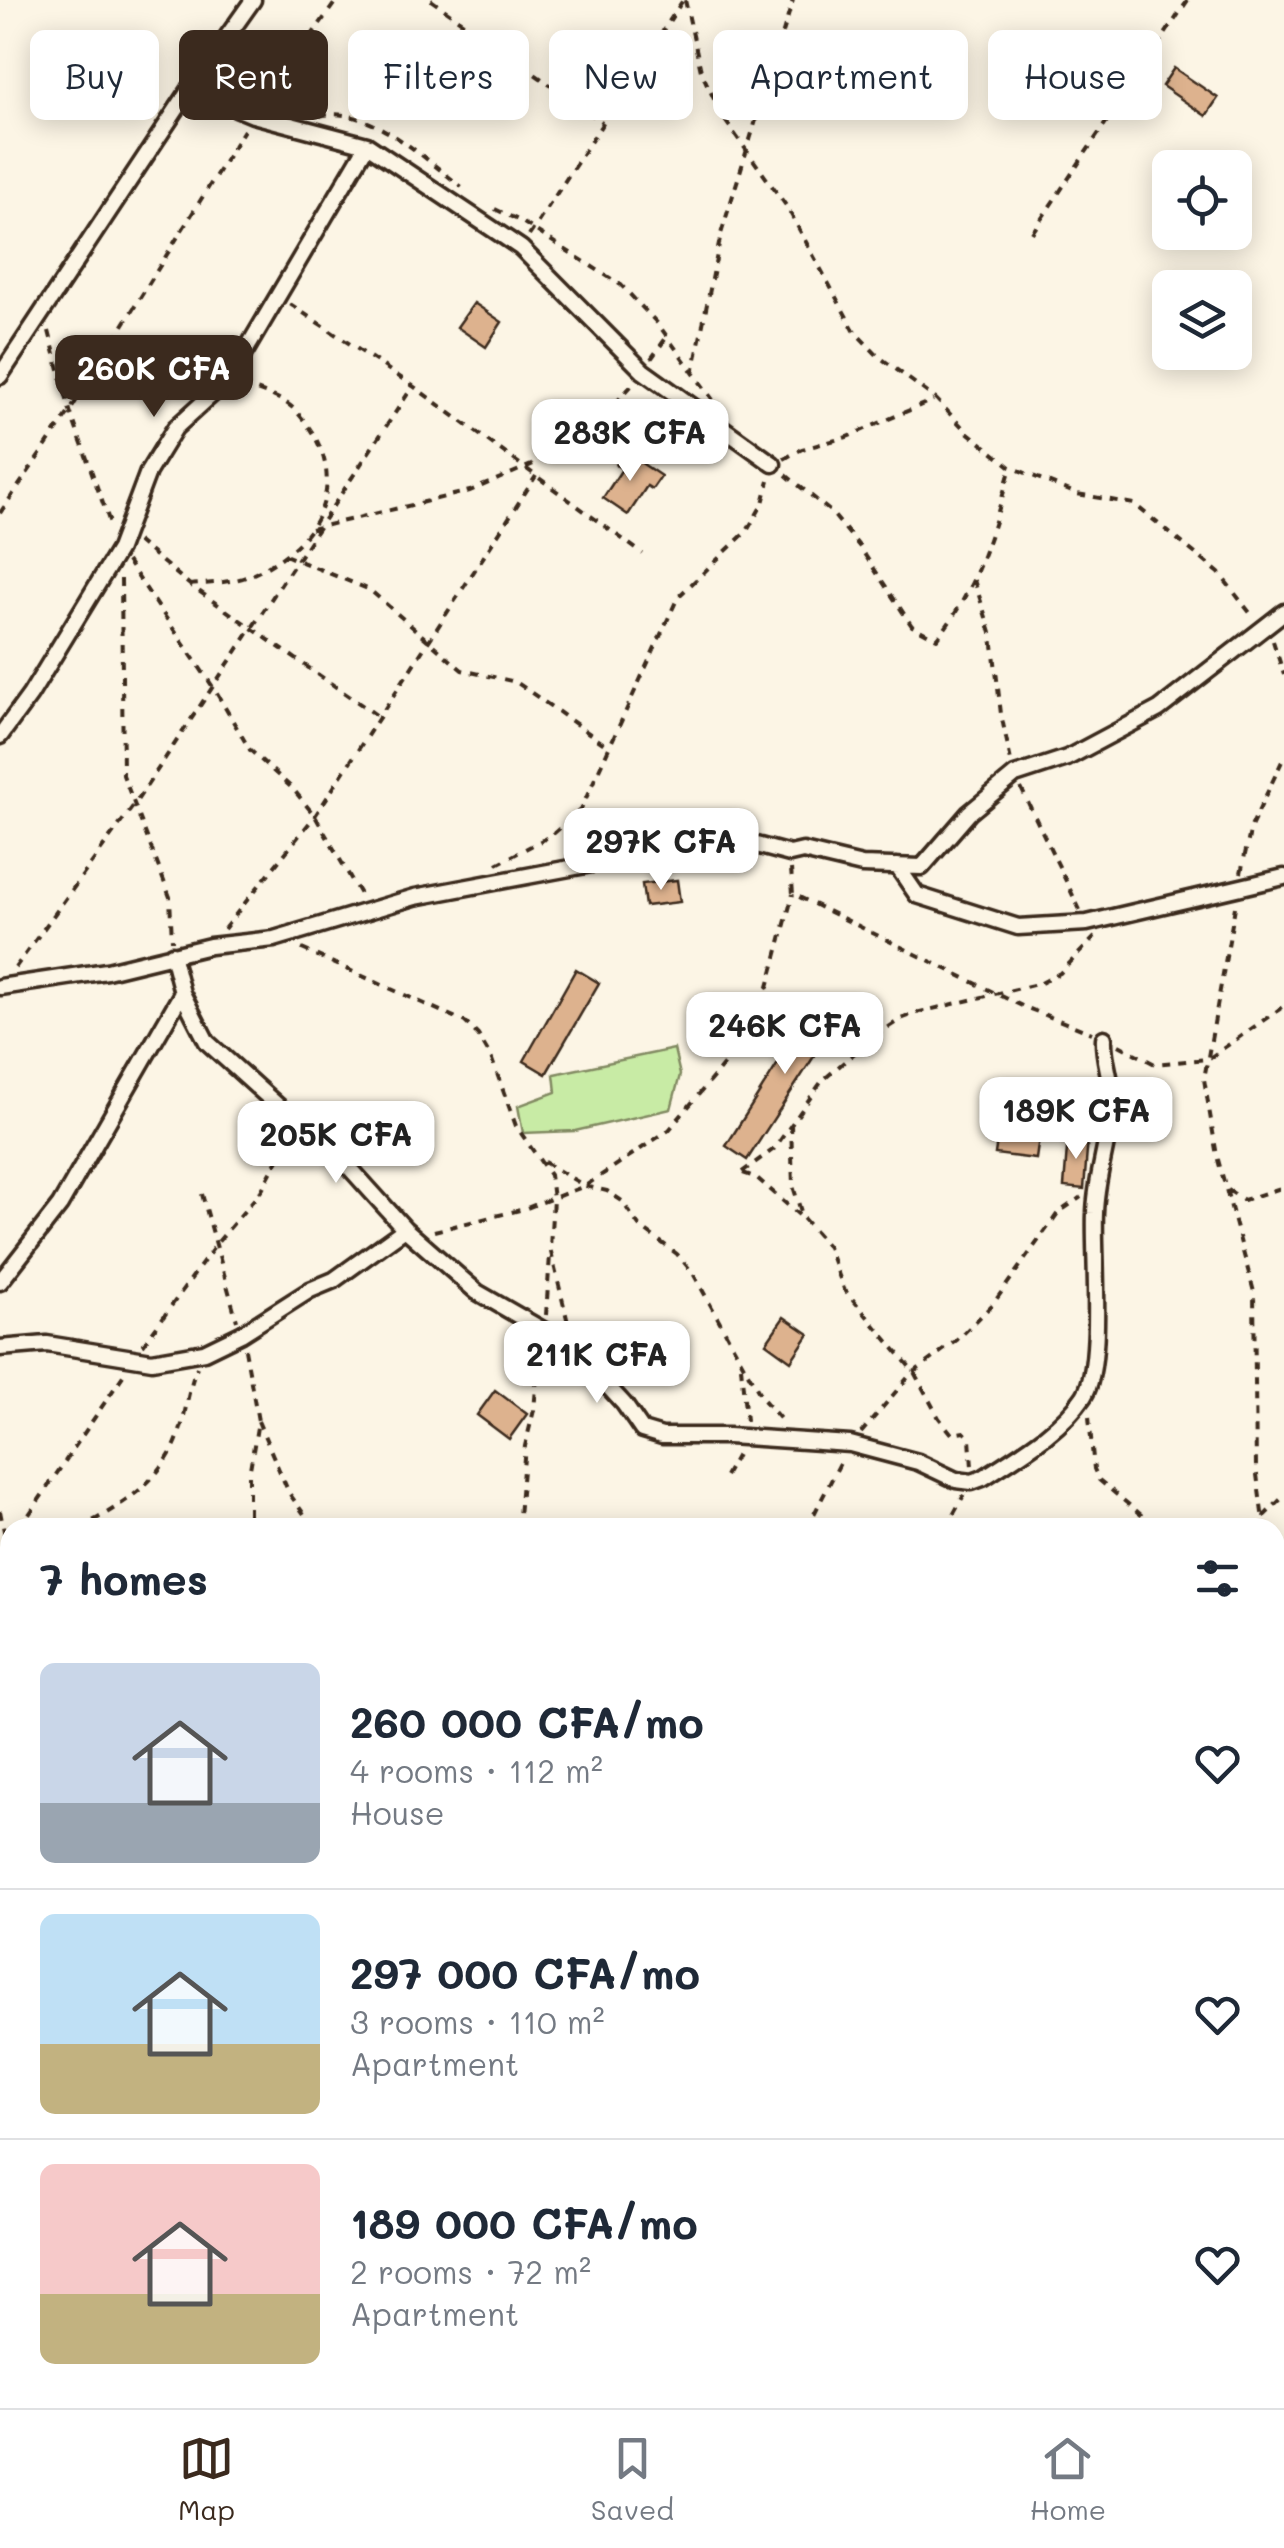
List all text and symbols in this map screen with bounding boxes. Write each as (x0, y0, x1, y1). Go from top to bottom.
chip: Buy (30, 30, 159, 120)
chip: Rent (179, 30, 328, 120)
chip: Filters (348, 30, 529, 120)
chip: New (549, 30, 693, 120)
chip: Apartment (713, 30, 968, 120)
chip: House (988, 30, 1162, 120)
map controls (1152, 150, 1252, 370)
button: locate (1152, 150, 1252, 250)
button: layers (1152, 270, 1252, 370)
pin: 260K CFA (51, 335, 257, 420)
text: 260K CFA (77, 346, 231, 388)
pin: 283K CFA (527, 399, 733, 484)
text: 283K CFA (554, 410, 706, 452)
pin: 297K CFA (558, 808, 764, 893)
text: 297K CFA (586, 819, 736, 861)
pin: 246K CFA (682, 992, 888, 1077)
text: 246K CFA (708, 1003, 862, 1045)
pin: 189K CFA (973, 1077, 1179, 1162)
text: 189K CFA (1001, 1088, 1151, 1130)
pin: 205K CFA (233, 1101, 439, 1186)
text: 205K CFA (259, 1112, 413, 1154)
pin: 211K CFA (494, 1321, 700, 1406)
text: 211K CFA (526, 1332, 668, 1374)
text: 7 homes (40, 1551, 208, 1606)
icon: filters (1190, 1551, 1245, 1606)
text: 260 000 CFA/mo (350, 1694, 704, 1749)
icon: home (120, 1703, 240, 1823)
icon: heart (1190, 1736, 1245, 1791)
text: 4 rooms · 112 m² (350, 1749, 603, 1791)
text: House (350, 1791, 445, 1833)
text: 297 000 CFA/mo (350, 1945, 700, 2000)
icon: home (120, 1954, 240, 2074)
icon: heart (1190, 1987, 1245, 2042)
text: 3 rooms · 110 m² (350, 2000, 605, 2042)
text: Apartment (350, 2042, 519, 2084)
text: 189 000 CFA/mo (350, 2195, 698, 2250)
icon: home (120, 2204, 240, 2324)
icon: heart (1190, 2237, 1245, 2292)
text: 2 rooms · 72 m² (350, 2250, 591, 2292)
text: Apartment (350, 2292, 519, 2334)
tab: Map (178, 2431, 235, 2527)
tab: Saved (591, 2431, 674, 2527)
tab: Home (1030, 2431, 1106, 2527)

